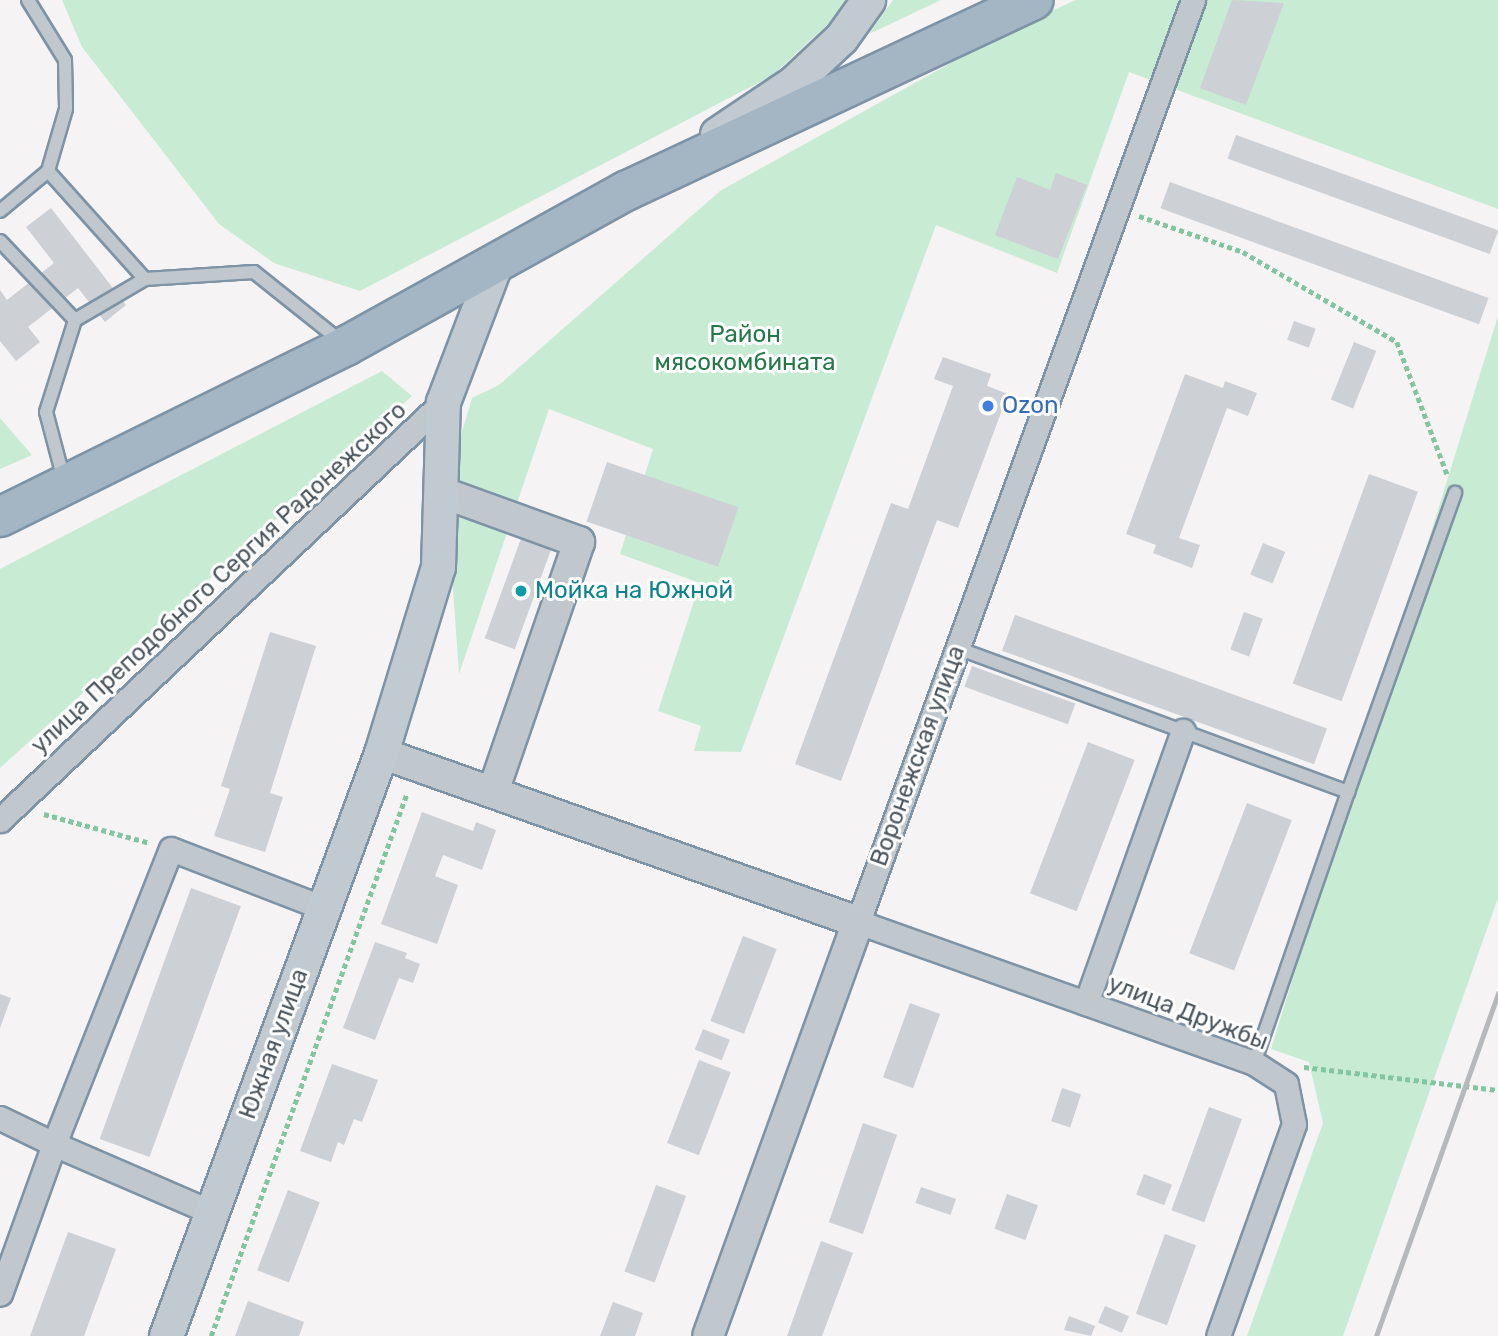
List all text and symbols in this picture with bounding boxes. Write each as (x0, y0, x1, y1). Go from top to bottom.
park label: Район мясокомбината (655, 321, 835, 377)
place label: Ozon (1002, 392, 1059, 420)
street label: улица Преподобного Сергия Радонежского (25, 396, 413, 760)
marker: Ozon (980, 398, 996, 414)
place label: Мойка на Южной (535, 577, 733, 605)
marker: Мойка на Южной (513, 583, 529, 599)
street label: Воронежская улица (865, 642, 971, 870)
street label: Южная улица (233, 965, 315, 1123)
street label: улица Дружбы (1104, 969, 1272, 1057)

